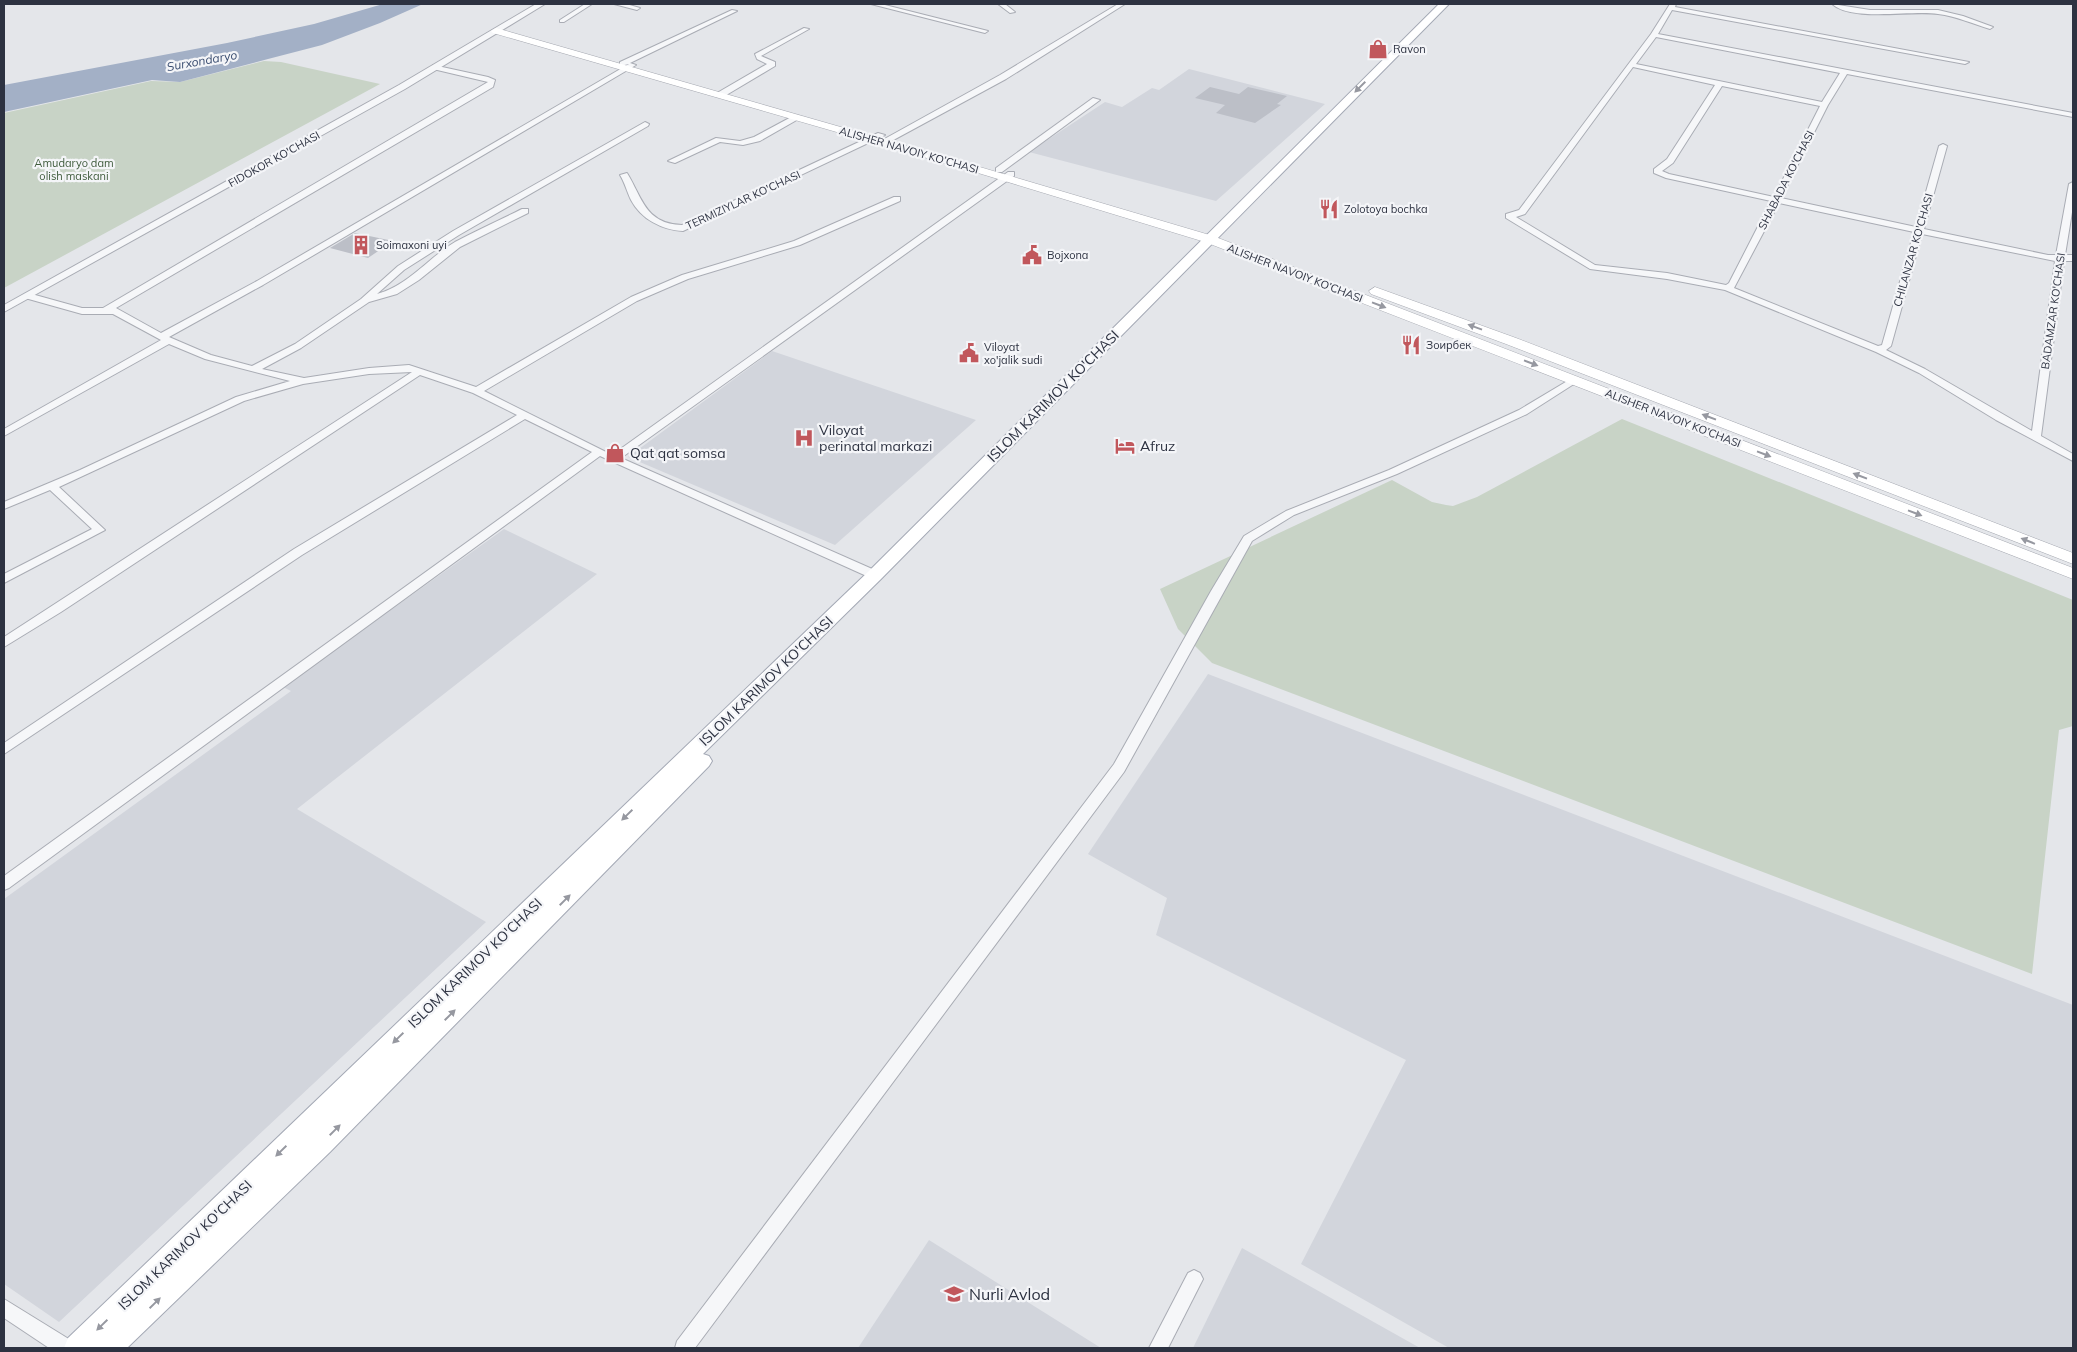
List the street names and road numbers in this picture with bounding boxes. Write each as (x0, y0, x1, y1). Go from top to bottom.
street label: ALISHER NAVOIY KO’CHASI (838, 123, 980, 177)
street label: FIDOKOR KO'CHASI (226, 128, 322, 190)
street label: SHABADA KO'CHASI (1755, 128, 1817, 232)
street label: TERMIZIYLAR KO'CHASI (683, 167, 803, 233)
street label: CHILANZAR KO'CHASI (1890, 192, 1936, 308)
street label: ALISHER NAVOIY KO’CHASI (1225, 241, 1365, 305)
street label: BADAMZAR KO'CHASI (2038, 252, 2068, 370)
street label: ISLOM KARIMOV KO'CHASI (983, 326, 1123, 466)
street label: ALISHER NAVOIY KO’CHASI (1603, 386, 1743, 450)
street label: ISLOM KARIMOV KO'CHASI (695, 612, 837, 750)
street label: ISLOM KARIMOV KO'CHASI (404, 894, 546, 1032)
street label: ISLOM KARIMOV KO'CHASI (114, 1176, 256, 1314)

